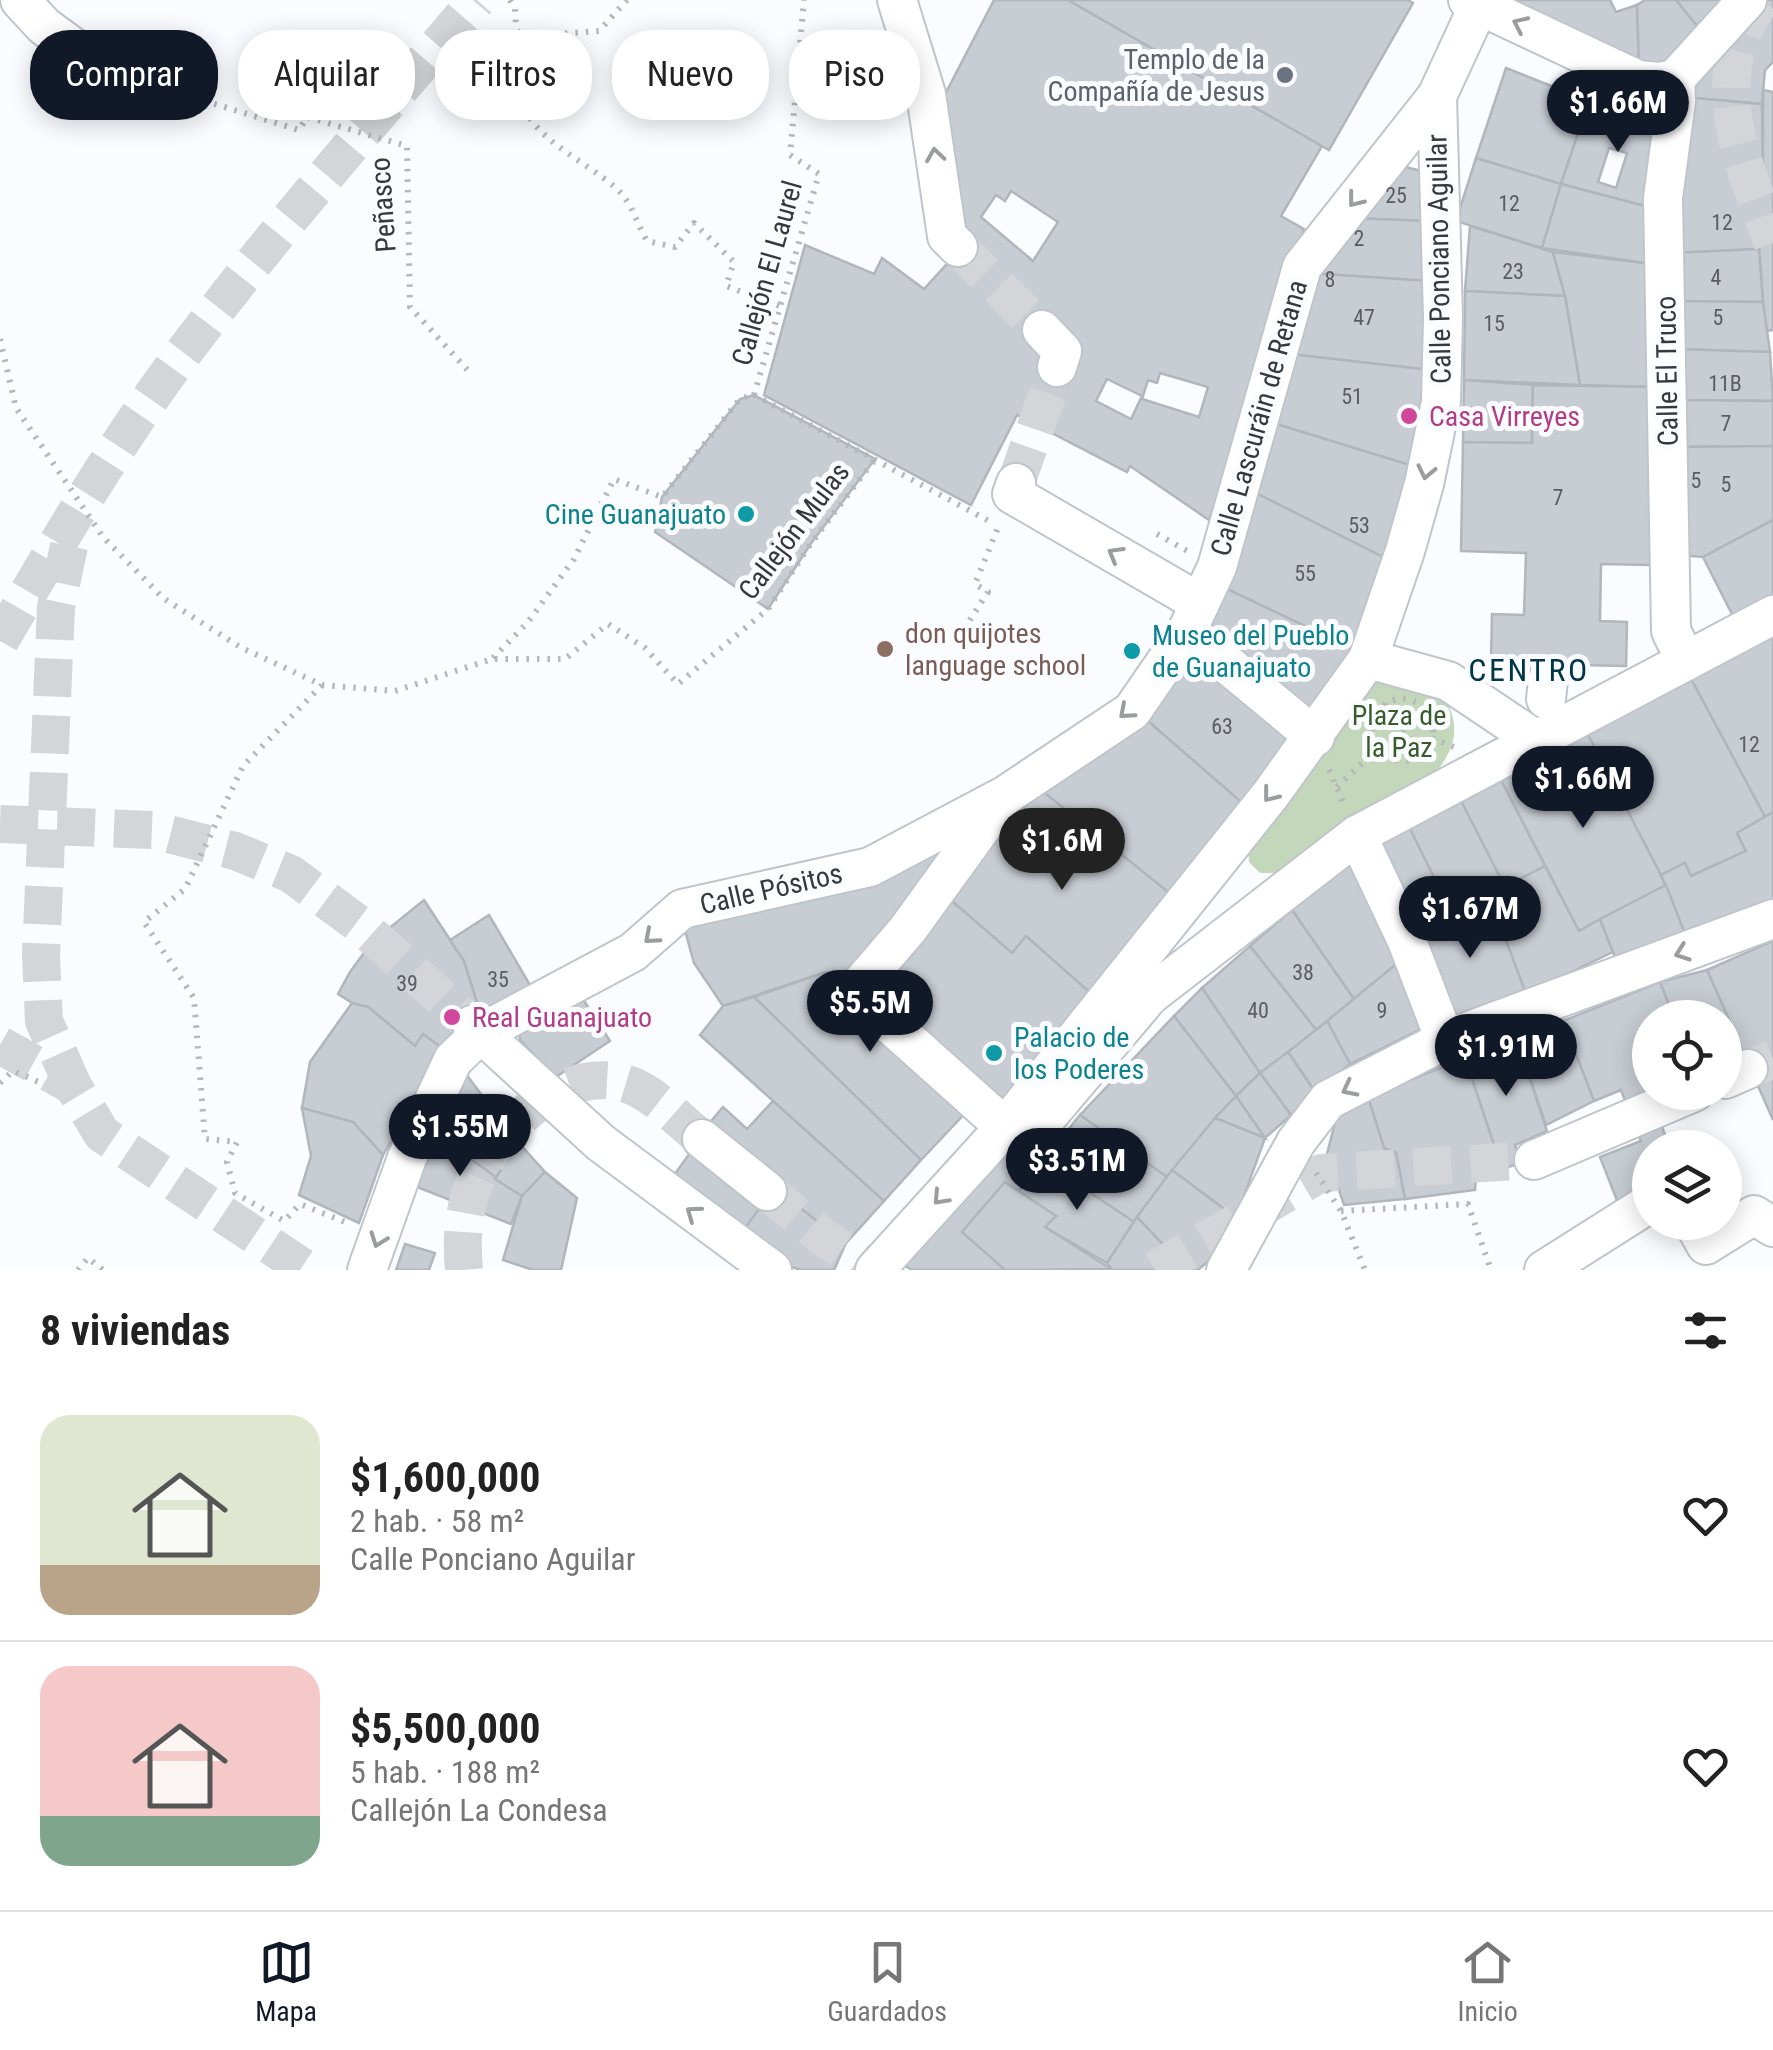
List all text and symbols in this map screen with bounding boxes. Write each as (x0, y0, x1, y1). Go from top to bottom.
one-way arrow (1512, 17, 1530, 37)
chip: Comprar (30, 30, 218, 120)
chip: Alquilar (238, 30, 415, 120)
chip: Filtros (435, 30, 592, 120)
chip: Nuevo (612, 30, 769, 120)
chip: Piso (789, 30, 920, 120)
place label: Templo de la Compañía de Jesus (1048, 43, 1265, 108)
marker: Templo de la Compañía de Jesus (1274, 64, 1296, 86)
pin: $1.66M (1537, 70, 1699, 155)
text: $1.66M (1569, 83, 1667, 121)
street label: Calle Ponciano Aguilar (1420, 134, 1458, 384)
one-way arrow (925, 147, 946, 163)
street label: Peñasco (363, 156, 403, 254)
street label: Callejón El Laurel (725, 177, 809, 369)
house number: 25 (1385, 183, 1407, 208)
one-way arrow (1349, 189, 1367, 207)
house number: 12 (1498, 191, 1520, 216)
house number: 12 (1711, 210, 1733, 235)
house number: 2 (1354, 226, 1364, 251)
house number: 23 (1502, 259, 1524, 284)
house number: 4 (1711, 265, 1722, 290)
house number: 8 (1325, 267, 1335, 292)
street label: Calle Lascuráin de Retana (1204, 276, 1314, 560)
street label: Calle El Truco (1649, 295, 1685, 447)
house number: 47 (1353, 305, 1375, 330)
house number: 5 (1713, 305, 1723, 330)
house number: 15 (1483, 311, 1505, 336)
house number: 11B (1708, 371, 1742, 396)
house number: 51 (1341, 384, 1363, 409)
place label: Casa Virreyes (1429, 400, 1580, 433)
marker: Casa Virreyes (1398, 405, 1420, 427)
house number: 7 (1721, 411, 1731, 436)
street label: Callejón Mulas (732, 456, 856, 606)
one-way arrow (1417, 463, 1438, 480)
house number: 5 (1691, 468, 1701, 493)
house number: 5 (1721, 472, 1731, 497)
house number: 7 (1553, 485, 1563, 510)
place label: Cine Guanajuato (545, 498, 726, 531)
marker: Cine Guanajuato (735, 503, 757, 525)
house number: 53 (1348, 513, 1370, 538)
one-way arrow (1108, 547, 1126, 566)
house number: 55 (1294, 561, 1316, 586)
place label: don quijotes language school (905, 617, 1086, 682)
place label: Museo del Pueblo de Guanajuato (1152, 619, 1349, 684)
marker: don quijotes language school (874, 638, 896, 660)
marker: Museo del Pueblo de Guanajuato (1121, 640, 1143, 662)
district label: CENTRO (1468, 651, 1590, 689)
park label: Plaza de la Paz (1352, 699, 1446, 764)
one-way arrow (1120, 700, 1138, 718)
house number: 63 (1211, 714, 1233, 739)
house number: 12 (1738, 732, 1760, 757)
pin: $1.66M (1502, 746, 1664, 831)
text: $1.66M (1534, 759, 1632, 797)
one-way arrow (1265, 784, 1282, 802)
pin: $1.6M (992, 808, 1132, 893)
text: $1.6M (1021, 821, 1103, 859)
street label: Calle Pósitos (697, 857, 845, 921)
pin: $1.67M (1389, 876, 1551, 961)
text: $1.67M (1421, 889, 1519, 927)
one-way arrow (644, 925, 662, 943)
one-way arrow (1674, 941, 1691, 962)
house number: 38 (1292, 960, 1314, 985)
house number: 35 (487, 967, 509, 992)
pin: $5.5M (800, 970, 940, 1055)
house number: 39 (396, 971, 418, 996)
text: $5.5M (829, 983, 911, 1021)
house number: 40 (1247, 998, 1269, 1023)
house number: 9 (1377, 998, 1387, 1023)
map controls (1632, 1000, 1742, 1240)
button: locate (1632, 1000, 1742, 1110)
place label: Real Guanajuato (472, 1001, 652, 1034)
marker: Real Guanajuato (441, 1006, 463, 1028)
pin: $1.91M (1425, 1014, 1587, 1099)
place label: Palacio de los Poderes (1014, 1021, 1144, 1086)
text: $1.91M (1457, 1027, 1555, 1065)
marker: Palacio de los Poderes (983, 1042, 1005, 1064)
one-way arrow (1341, 1077, 1359, 1097)
pin: $1.55M (379, 1094, 541, 1179)
text: $1.55M (411, 1107, 509, 1145)
pin: $3.51M (996, 1128, 1158, 1213)
button: layers (1632, 1130, 1742, 1240)
text: $3.51M (1028, 1141, 1126, 1179)
one-way arrow (933, 1186, 951, 1205)
one-way arrow (686, 1206, 705, 1225)
one-way arrow (369, 1231, 390, 1248)
icon: filters (1678, 1303, 1733, 1358)
text: 8 viviendas (40, 1306, 230, 1355)
text: $1,600,000 (350, 1453, 540, 1502)
icon: home (120, 1455, 240, 1575)
icon: heart (1678, 1488, 1733, 1543)
text: 2 hab. · 58 m² (350, 1502, 524, 1540)
text: Calle Ponciano Aguilar (350, 1540, 635, 1578)
text: $5,500,000 (350, 1704, 540, 1753)
icon: home (120, 1706, 240, 1826)
icon: heart (1678, 1739, 1733, 1794)
text: 5 hab. · 188 m² (350, 1753, 540, 1791)
text: Callejón La Condesa (350, 1791, 608, 1829)
tab: Mapa (255, 1935, 317, 2028)
tab: Guardados (827, 1935, 947, 2028)
tab: Inicio (1457, 1935, 1518, 2028)

